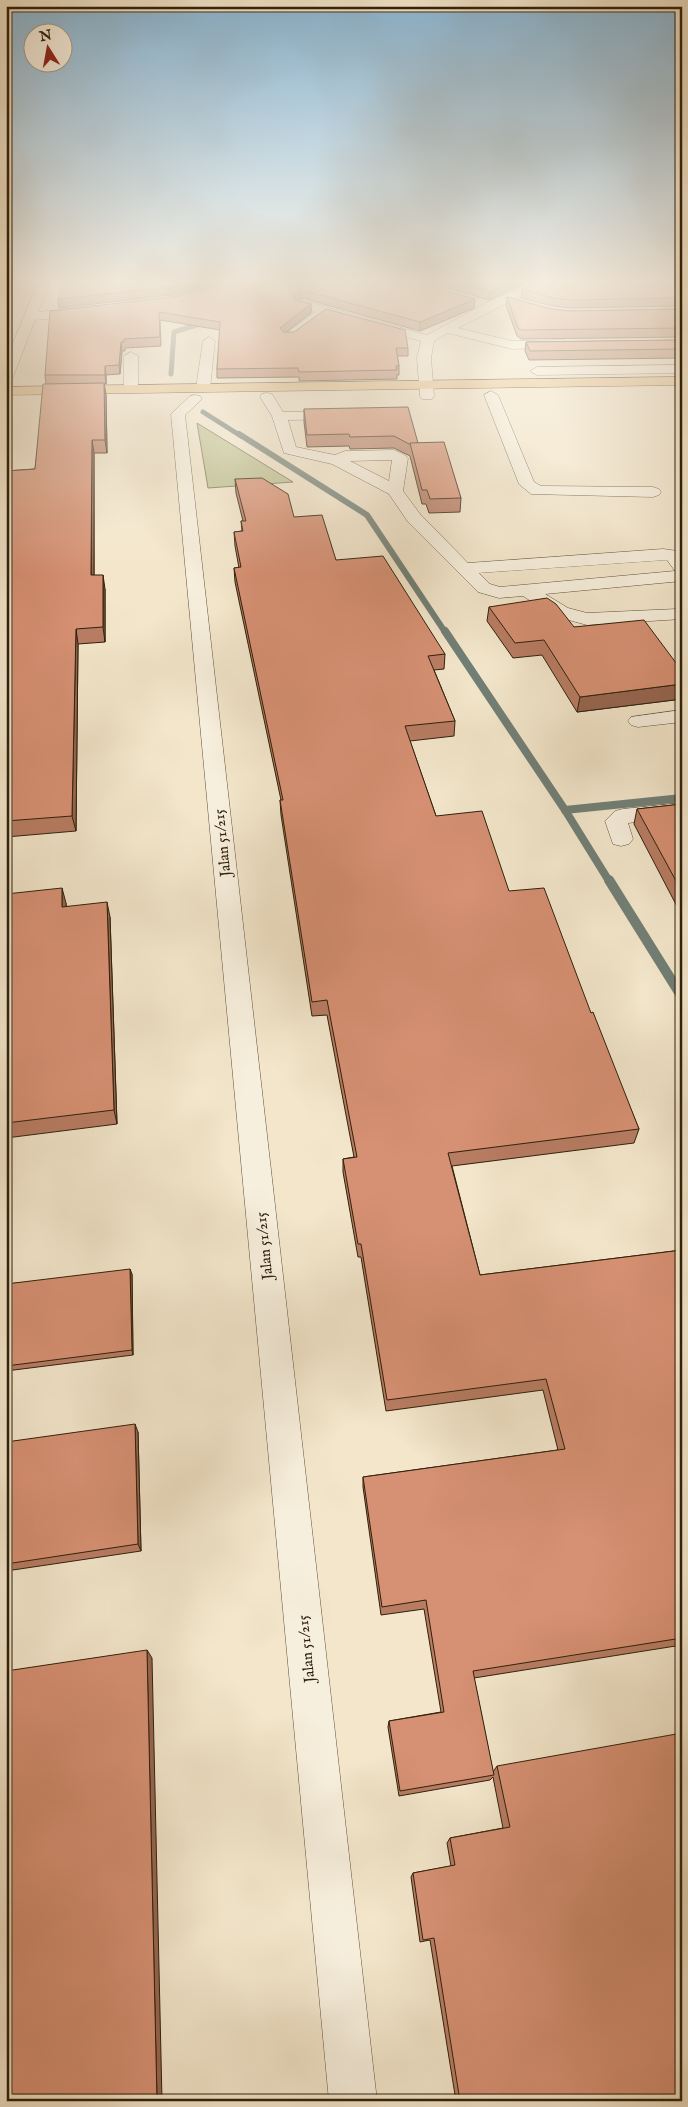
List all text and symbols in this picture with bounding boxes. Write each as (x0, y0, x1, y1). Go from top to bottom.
north arrow (22, 22, 72, 72)
text: N (37, 26, 53, 46)
street label: Jalan 51/215 (209, 808, 236, 880)
street label: Jalan 51/215 (251, 1211, 278, 1283)
street label: Jalan 51/215 (293, 1614, 320, 1686)

